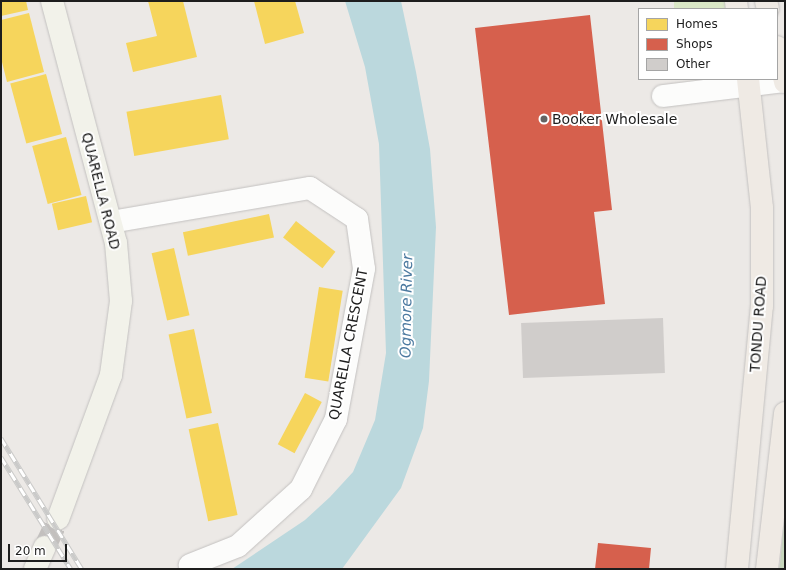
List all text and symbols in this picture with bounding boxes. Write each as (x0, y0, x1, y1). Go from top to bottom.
legend (638, 8, 778, 80)
text: Homes (676, 17, 718, 31)
text: Shops (676, 37, 712, 51)
text: Other (676, 57, 710, 71)
place label: Booker Wholesale (552, 111, 677, 127)
marker: Booker Wholesale (539, 114, 549, 124)
street label: QUARELLA ROAD (78, 131, 124, 251)
water label: Ogmore River (397, 254, 417, 358)
street label: QUARELLA CRESCENT (325, 267, 371, 421)
street label: TONDU ROAD (746, 275, 770, 373)
scale bar (10, 536, 69, 562)
text: 20 m (15, 544, 46, 558)

